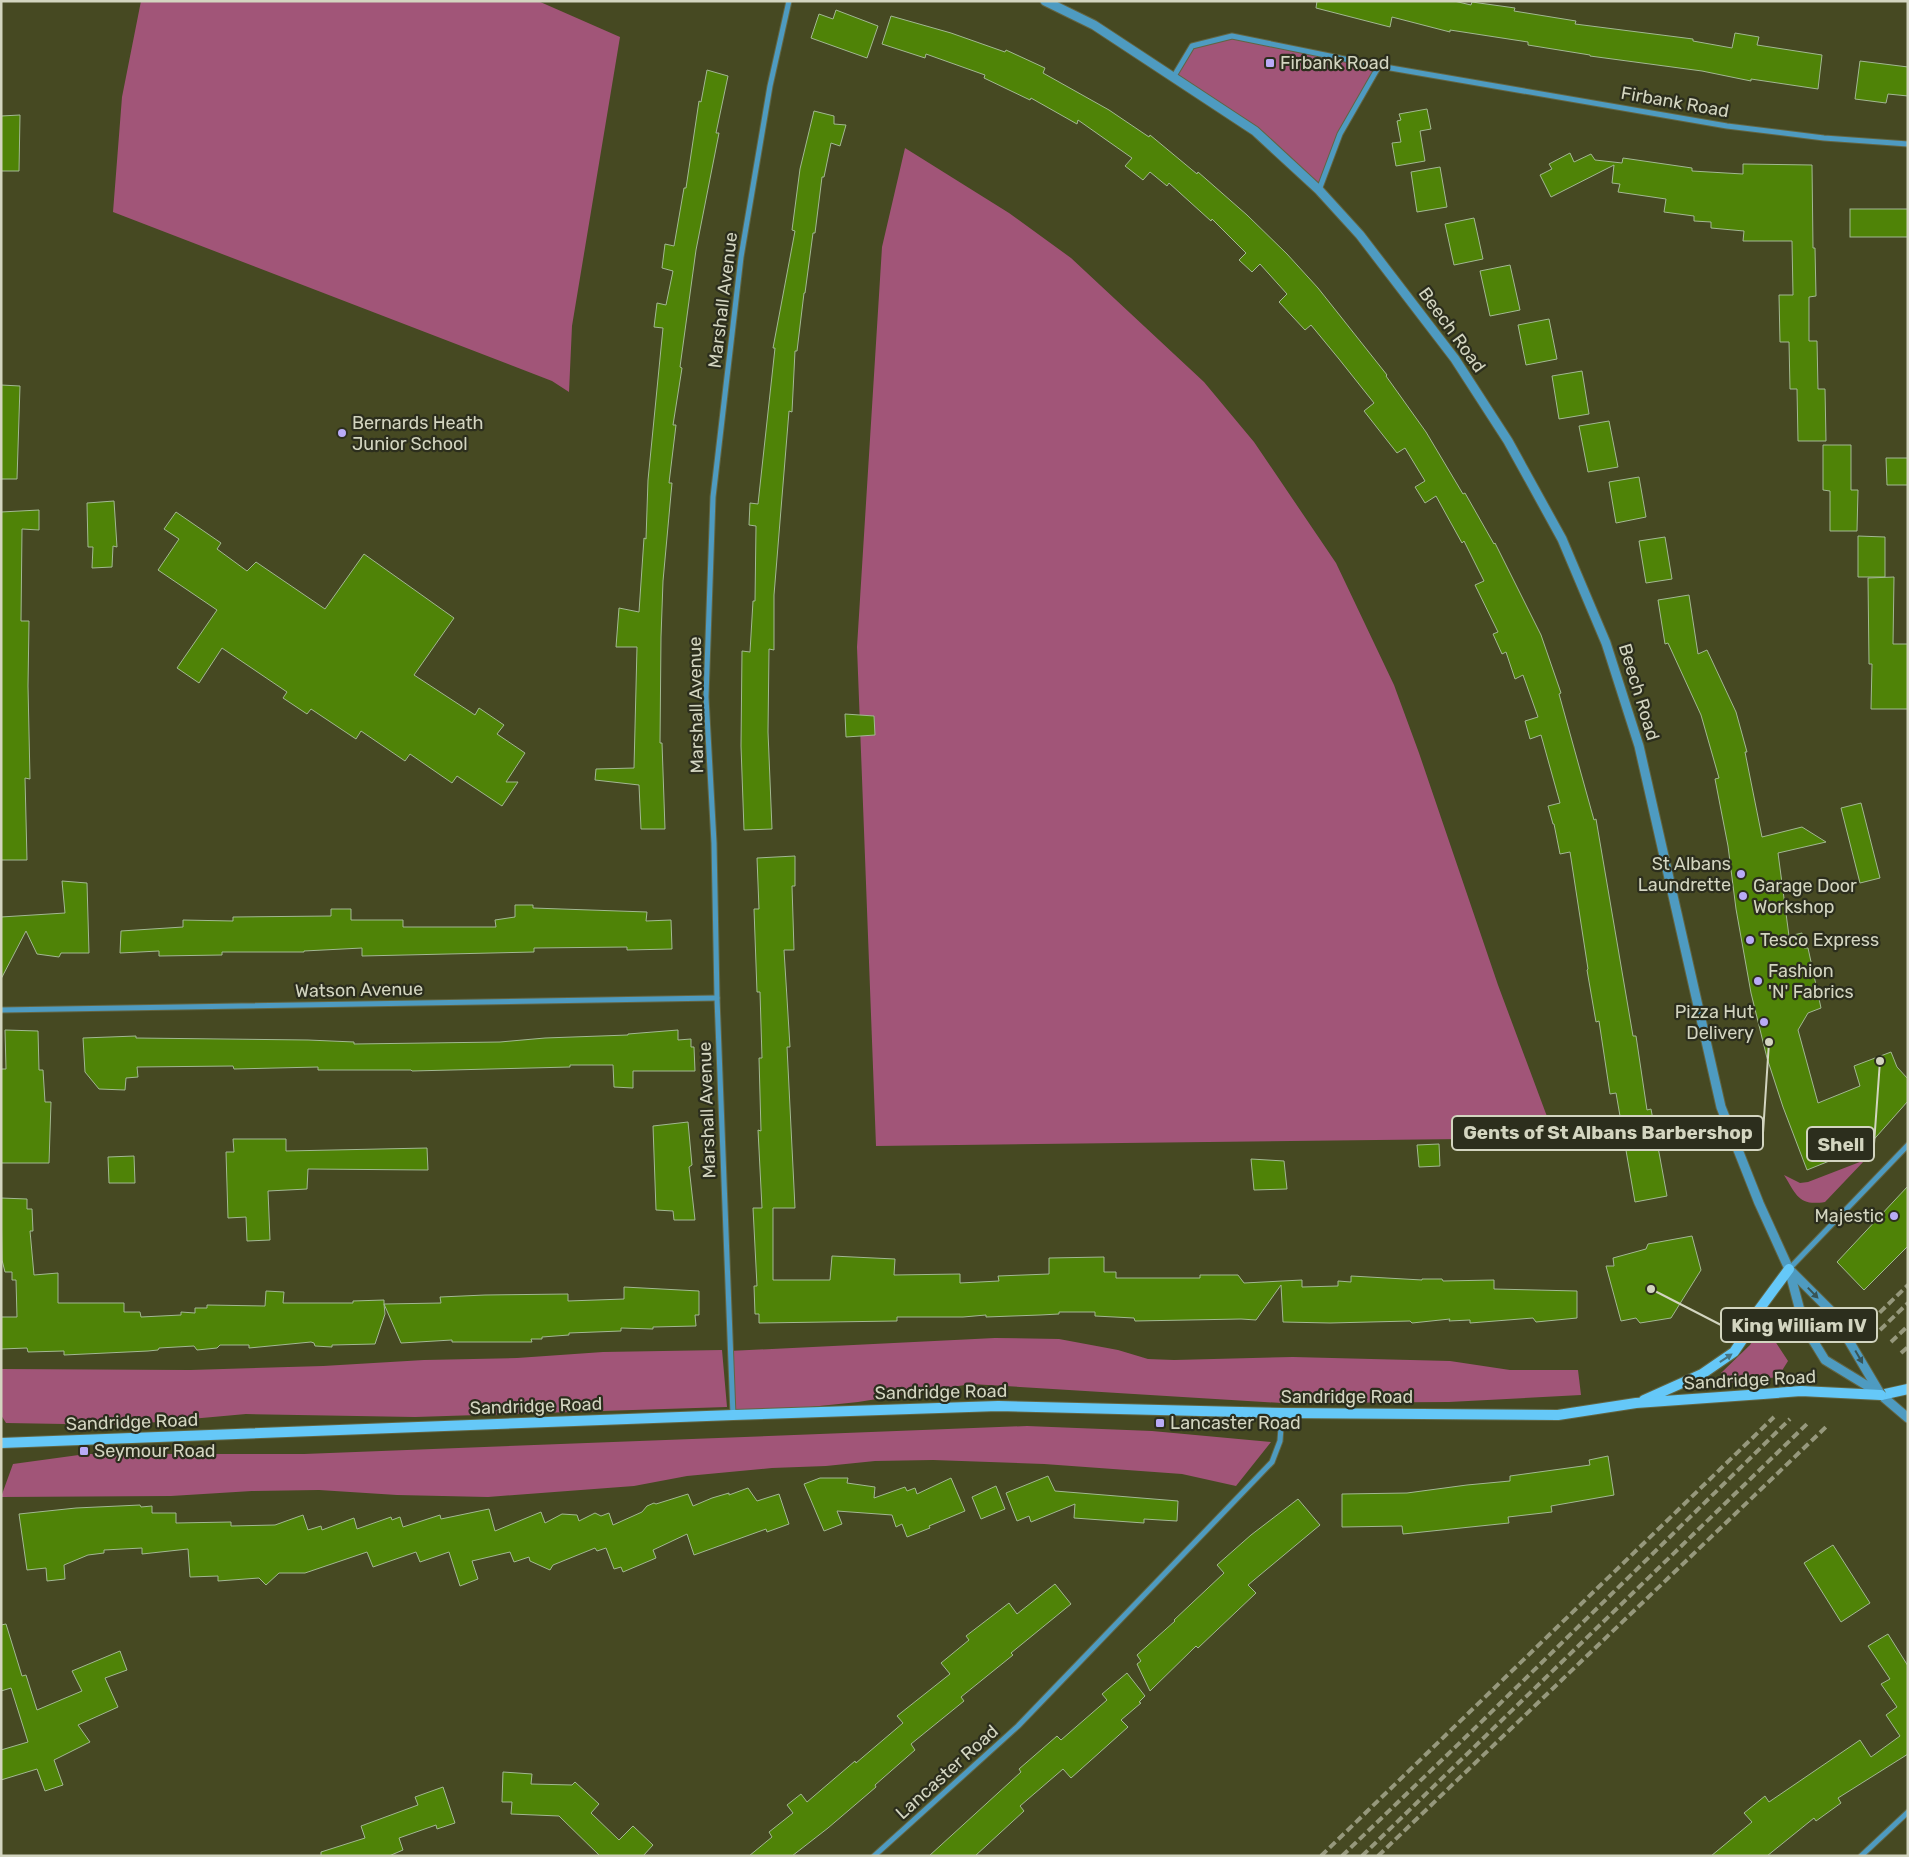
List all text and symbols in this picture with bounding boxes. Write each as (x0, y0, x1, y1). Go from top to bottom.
place label: Firbank Road (1280, 52, 1389, 74)
marker: Firbank Road (1264, 57, 1276, 69)
street label: Firbank Road (1619, 82, 1731, 122)
street label: Marshall Avenue (704, 231, 742, 369)
street label: Beech Road (1414, 283, 1490, 377)
place label: Bernards Heath Junior School (352, 412, 484, 455)
marker: Bernards Heath Junior School (336, 427, 348, 439)
street label: Marshall Avenue (684, 636, 708, 774)
street label: Beech Road (1614, 641, 1664, 743)
place label: St Albans Laundrette (1638, 853, 1731, 896)
marker: St Albans Laundrette (1735, 868, 1747, 880)
place label: Garage Door Workshop (1753, 875, 1857, 918)
marker: Garage Door Workshop (1737, 890, 1749, 902)
place label: Tesco Express (1760, 929, 1879, 951)
marker: Tesco Express (1744, 934, 1756, 946)
place label: Fashion 'N' Fabrics (1768, 960, 1854, 1003)
marker: Fashion 'N' Fabrics (1752, 975, 1764, 987)
street label: Watson Avenue (295, 978, 423, 1002)
place label: Pizza Hut Delivery (1675, 1001, 1754, 1044)
marker: Pizza Hut Delivery (1758, 1016, 1770, 1028)
street label: Marshall Avenue (694, 1041, 720, 1179)
callout: Gents of St Albans Barbershop (1452, 1116, 1763, 1150)
text: Gents of St Albans Barbershop (1463, 1121, 1753, 1144)
callout: Shell (1807, 1127, 1874, 1161)
text: Shell (1817, 1133, 1865, 1156)
place label: Majestic (1814, 1205, 1884, 1227)
marker: Majestic (1888, 1210, 1900, 1222)
one-way arrow (1807, 1287, 1819, 1299)
callout: King William IV (1721, 1308, 1877, 1342)
text: King William IV (1731, 1314, 1867, 1337)
one-way arrow (1855, 1350, 1864, 1363)
one-way arrow (1719, 1353, 1733, 1363)
street label: Sandridge Road (1683, 1366, 1817, 1394)
street label: Sandridge Road (875, 1380, 1007, 1404)
street label: Sandridge Road (1281, 1386, 1413, 1408)
street label: Sandridge Road (469, 1393, 603, 1419)
street label: Sandridge Road (65, 1409, 199, 1435)
place label: Lancaster Road (1170, 1412, 1301, 1434)
marker: Lancaster Road (1154, 1417, 1166, 1429)
place label: Seymour Road (94, 1440, 216, 1462)
marker: Seymour Road (78, 1445, 90, 1457)
street label: Lancaster Road (891, 1720, 1003, 1824)

